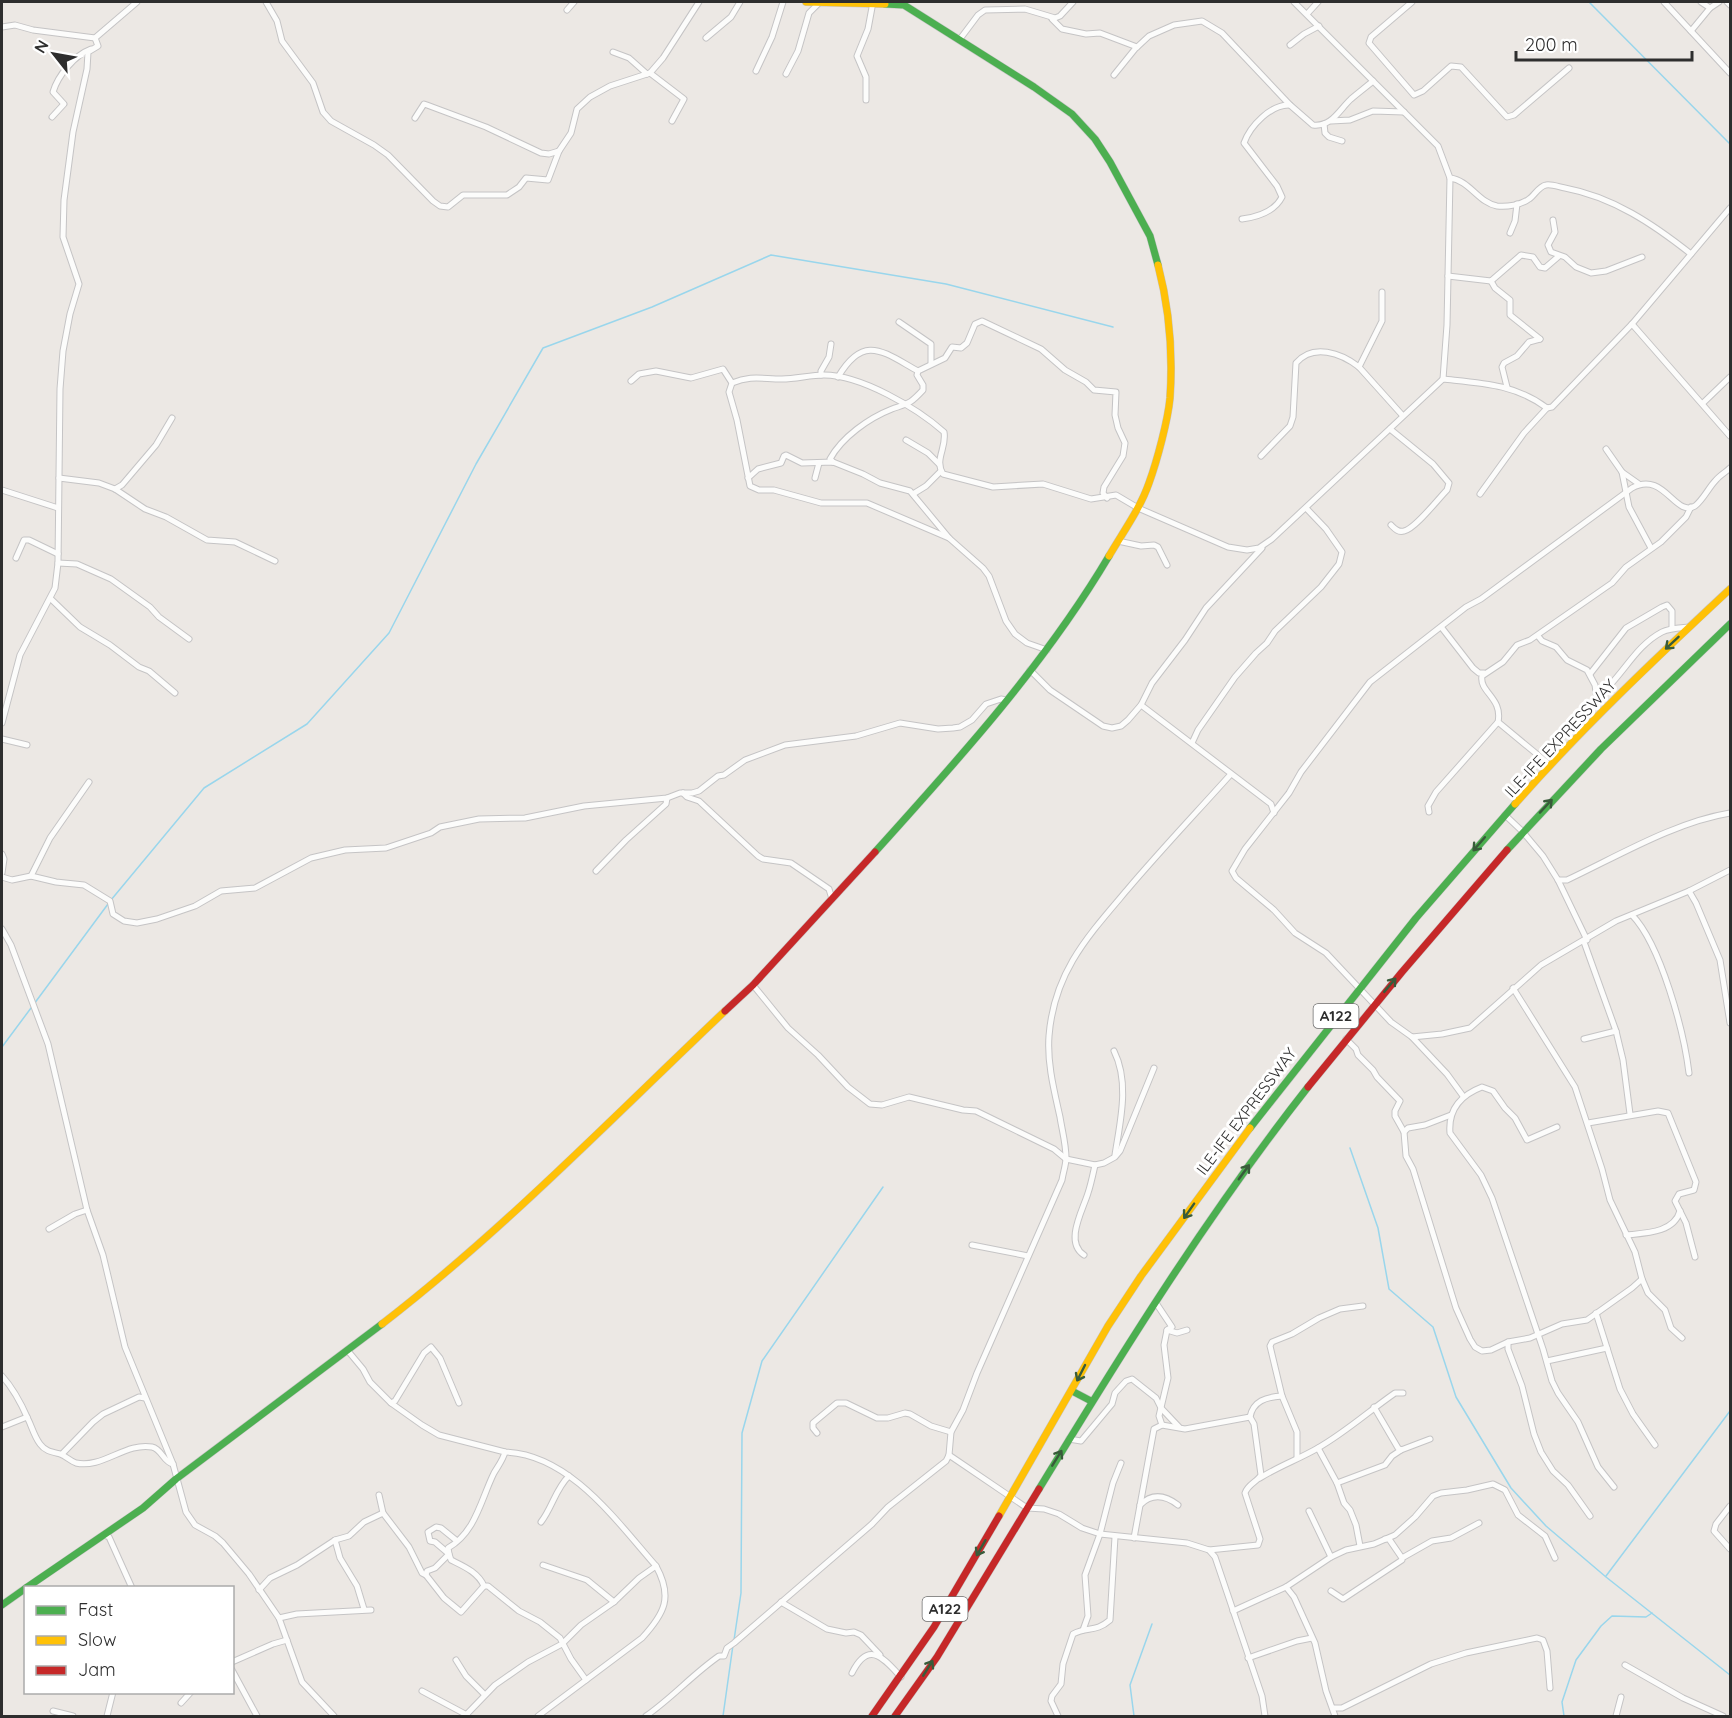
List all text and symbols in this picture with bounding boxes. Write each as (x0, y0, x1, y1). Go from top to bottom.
north arrow (24, 24, 84, 84)
scale bar (1516, 24, 1692, 62)
text: 200 m (1525, 33, 1578, 56)
text: N (30, 36, 53, 56)
one-way arrow (1665, 636, 1680, 650)
street label: ILE-IFE EXPRESSWAY (1500, 675, 1620, 801)
one-way arrow (1538, 799, 1553, 814)
one-way arrow (1472, 836, 1486, 851)
one-way arrow (1383, 978, 1397, 993)
road number: A122 (1314, 1004, 1358, 1028)
street label: ILE-IFE EXPRESSWAY (1192, 1043, 1300, 1179)
one-way arrow (1238, 1164, 1250, 1180)
one-way arrow (1183, 1202, 1195, 1218)
one-way arrow (1075, 1364, 1087, 1382)
one-way arrow (1052, 1450, 1064, 1467)
one-way arrow (974, 1539, 986, 1556)
legend (24, 1586, 234, 1694)
road number: A122 (922, 1597, 968, 1621)
text: Fast (78, 1598, 113, 1621)
text: Slow (78, 1628, 116, 1651)
text: Jam (78, 1658, 116, 1681)
one-way arrow (922, 1660, 934, 1677)

